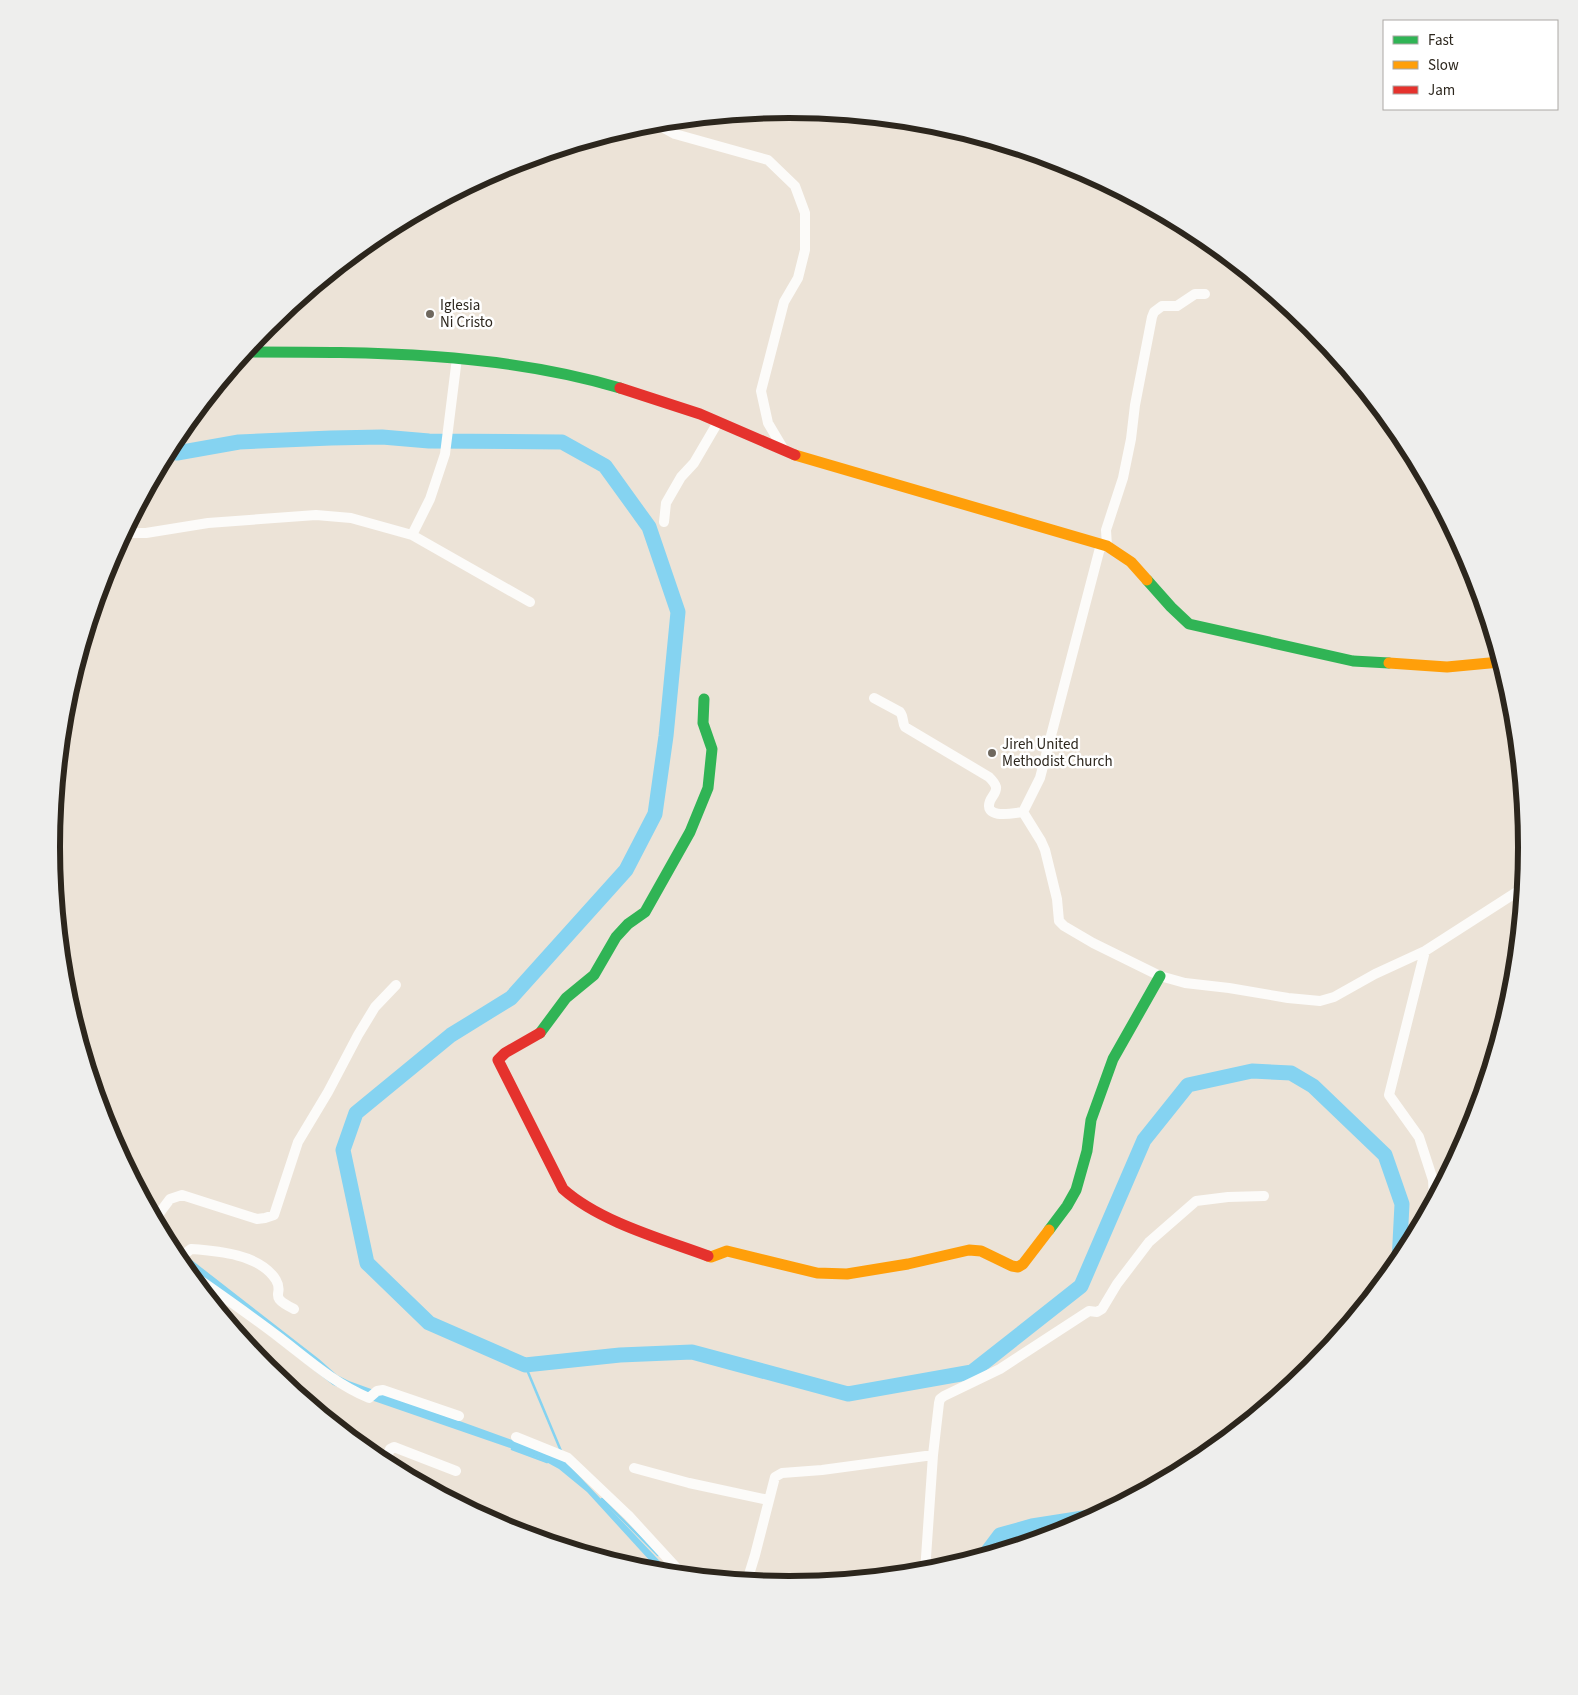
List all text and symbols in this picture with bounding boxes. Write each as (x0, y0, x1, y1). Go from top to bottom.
legend (1383, 20, 1558, 110)
text: Fast (1428, 30, 1454, 51)
text: Slow (1428, 55, 1459, 76)
text: Jam (1428, 80, 1455, 101)
place label: Iglesia Ni Cristo (440, 295, 493, 333)
marker: Iglesia Ni Cristo (424, 308, 436, 320)
place label: Jireh United Methodist Church (1002, 734, 1113, 772)
marker: Jireh United Methodist Church (986, 747, 998, 759)

